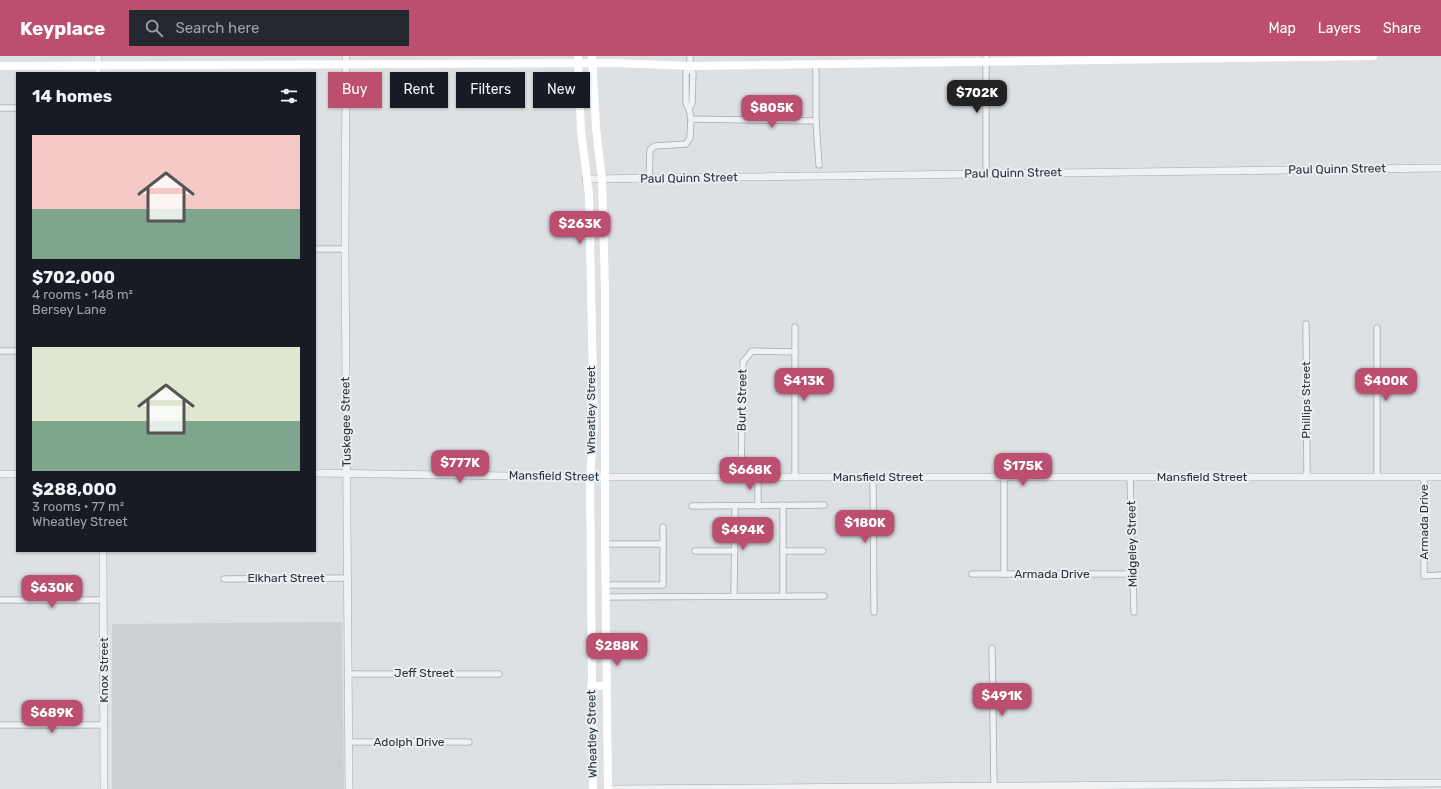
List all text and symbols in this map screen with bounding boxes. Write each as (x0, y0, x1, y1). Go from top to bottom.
search box (129, 10, 409, 46)
text: Keyplace (20, 17, 105, 40)
icon: search (143, 17, 165, 39)
text: Search here (175, 19, 260, 37)
text: Map (1269, 20, 1296, 37)
text: Layers (1318, 20, 1361, 37)
text: Share (1383, 20, 1421, 37)
chip: Buy (328, 72, 382, 108)
chip: Rent (390, 72, 448, 108)
chip: Filters (456, 72, 525, 108)
chip: New (533, 72, 590, 108)
pin: $702K (949, 80, 1005, 114)
icon: filters (278, 85, 300, 107)
text: $702K (956, 85, 998, 100)
text: 14 homes (32, 86, 112, 106)
pin: $805K (744, 95, 800, 129)
text: $805K (750, 100, 794, 115)
icon: home (130, 161, 202, 233)
street label: Paul Quinn Street (1288, 161, 1386, 177)
street label: Paul Quinn Street (964, 165, 1062, 181)
street label: Paul Quinn Street (640, 170, 738, 186)
pin: $263K (552, 211, 608, 245)
text: $263K (559, 216, 601, 231)
text: $702,000 (32, 267, 115, 287)
text: 4 rooms · 148 m² (32, 287, 133, 302)
text: Bersey Lane (32, 302, 106, 317)
street label: Phillips Street (1299, 361, 1313, 439)
street label: Wheatley Street (584, 366, 598, 454)
pin: $413K (776, 368, 832, 402)
pin: $400K (1358, 368, 1414, 402)
street label: Burt Street (734, 369, 750, 431)
icon: home (130, 373, 202, 445)
text: $413K (784, 373, 824, 388)
text: $400K (1364, 373, 1408, 388)
street label: Tuskegee Street (338, 376, 354, 467)
pin: $777K (432, 450, 488, 484)
pin: $175K (995, 453, 1051, 487)
text: $777K (440, 455, 480, 470)
pin: $668K (722, 457, 778, 491)
text: $175K (1003, 458, 1043, 473)
text: $668K (728, 462, 772, 477)
street label: Mansfield Street (509, 468, 600, 484)
street label: Mansfield Street (833, 470, 924, 484)
street label: Mansfield Street (1157, 470, 1248, 484)
text: $288,000 (32, 479, 117, 499)
street label: Armada Drive (1417, 484, 1431, 560)
text: 3 rooms · 77 m² (32, 499, 124, 514)
street label: Midgeley Street (1124, 500, 1140, 588)
pin: $180K (837, 510, 893, 544)
text: Wheatley Street (32, 514, 128, 529)
text: $180K (844, 515, 886, 530)
pin: $494K (715, 517, 771, 551)
text: $494K (721, 522, 765, 537)
street label: Armada Drive (1014, 567, 1090, 581)
street label: Elkhart Street (247, 571, 325, 585)
pin: $630K (24, 575, 80, 609)
text: $630K (30, 580, 74, 595)
pin: $288K (589, 633, 645, 667)
street label: Knox Street (97, 637, 111, 703)
text: $288K (595, 638, 639, 653)
street label: Jeff Street (394, 666, 454, 680)
pin: $491K (974, 683, 1030, 717)
text: $491K (982, 688, 1022, 703)
street label: Wheatley Street (584, 689, 600, 778)
pin: $689K (24, 700, 80, 734)
text: $689K (31, 705, 73, 720)
street label: Adolph Drive (373, 735, 445, 749)

